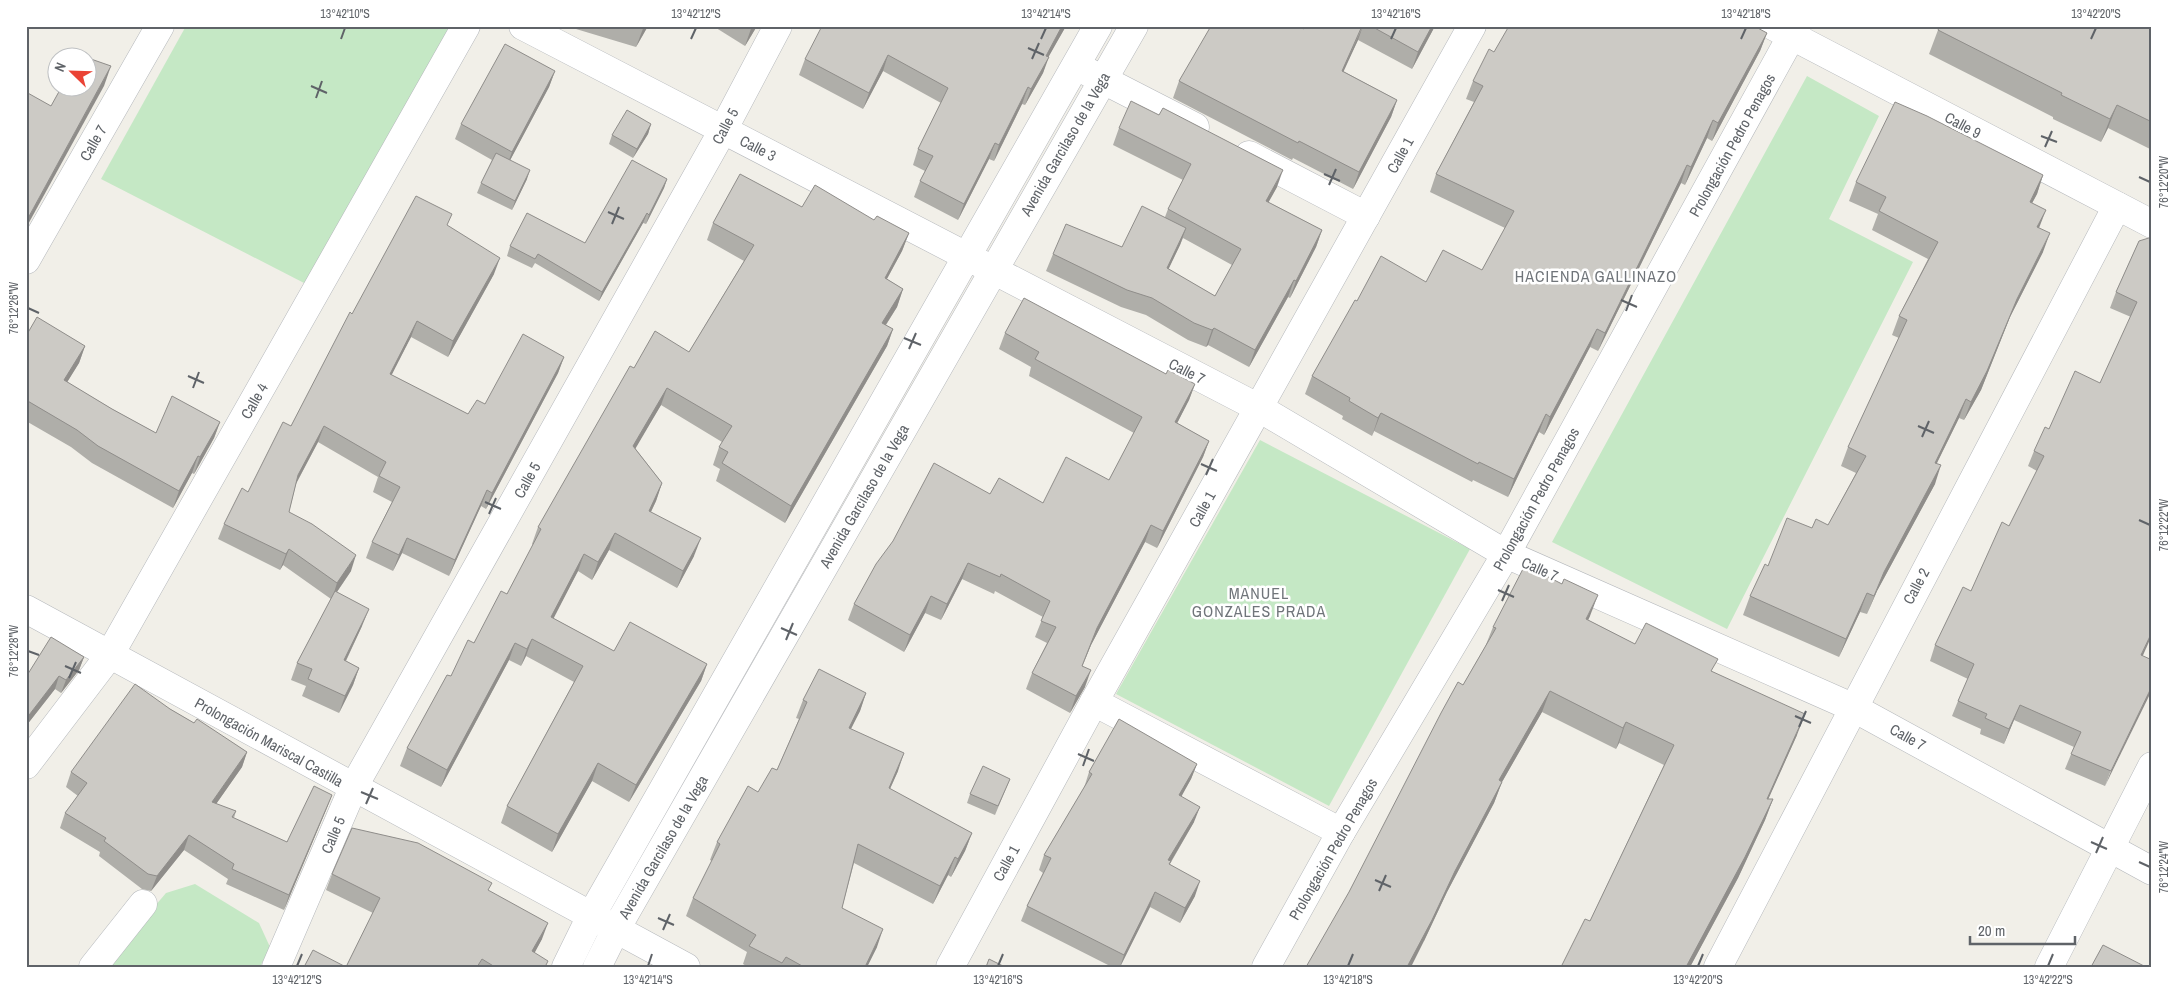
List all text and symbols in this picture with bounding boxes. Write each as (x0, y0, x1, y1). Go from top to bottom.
text: 13°42'10"S (320, 6, 370, 22)
text: 13°42'12"S (671, 6, 721, 22)
text: 13°42'14"S (1021, 6, 1071, 22)
text: 13°42'16"S (1371, 6, 1421, 22)
text: 13°42'18"S (1721, 6, 1771, 22)
text: 13°42'20"S (2071, 6, 2121, 22)
north arrow (48, 48, 98, 98)
text: N (50, 60, 70, 74)
street label: Avenida Garcilaso de la Vega (1015, 68, 1115, 221)
street label: Prolongación Pedro Penagos (1684, 70, 1780, 220)
street label: Calle 5 (707, 104, 743, 148)
street label: Calle 9 (1941, 107, 1985, 143)
street label: Calle 7 (74, 121, 112, 165)
street label: Calle 3 (736, 130, 780, 166)
street label: Calle 1 (1382, 133, 1419, 177)
text: 76°12'20"W (2156, 155, 2172, 208)
district label: HACIENDA GALLINAZO (1515, 265, 1677, 287)
text: 76°12'26"W (6, 281, 22, 334)
street label: Calle 7 (1165, 353, 1209, 389)
street label: Calle 4 (235, 379, 273, 423)
street label: Avenida Garcilaso de la Vega (814, 420, 914, 573)
street label: Prolongación Pedro Penagos (1488, 424, 1584, 574)
street label: Calle 5 (509, 458, 546, 502)
street label: Calle 1 (1184, 487, 1221, 531)
text: 76°12'22"W (2156, 498, 2172, 551)
street label: Calle 7 (1518, 552, 1562, 586)
street label: Calle 2 (1898, 564, 1934, 608)
district label: MANUEL GONZALES PRADA (1192, 582, 1326, 622)
text: 76°12'28"W (6, 624, 22, 677)
street label: Prolongación Mariscal Castilla (191, 692, 347, 792)
street label: Calle 7 (1886, 719, 1930, 756)
street label: Avenida Garcilaso de la Vega (613, 771, 713, 924)
street label: Prolongación Pedro Penagos (1284, 774, 1382, 924)
street label: Calle 5 (316, 813, 350, 857)
text: 76°12'24"W (2156, 840, 2172, 893)
street label: Calle 1 (988, 841, 1025, 885)
scale bar (1970, 913, 2076, 945)
text: 20 m (1978, 920, 2005, 941)
text: 13°42'12"S (272, 972, 322, 988)
text: 13°42'14"S (623, 972, 673, 988)
text: 13°42'16"S (973, 972, 1023, 988)
text: 13°42'18"S (1323, 972, 1373, 988)
text: 13°42'20"S (1673, 972, 1723, 988)
text: 13°42'22"S (2023, 972, 2073, 988)

